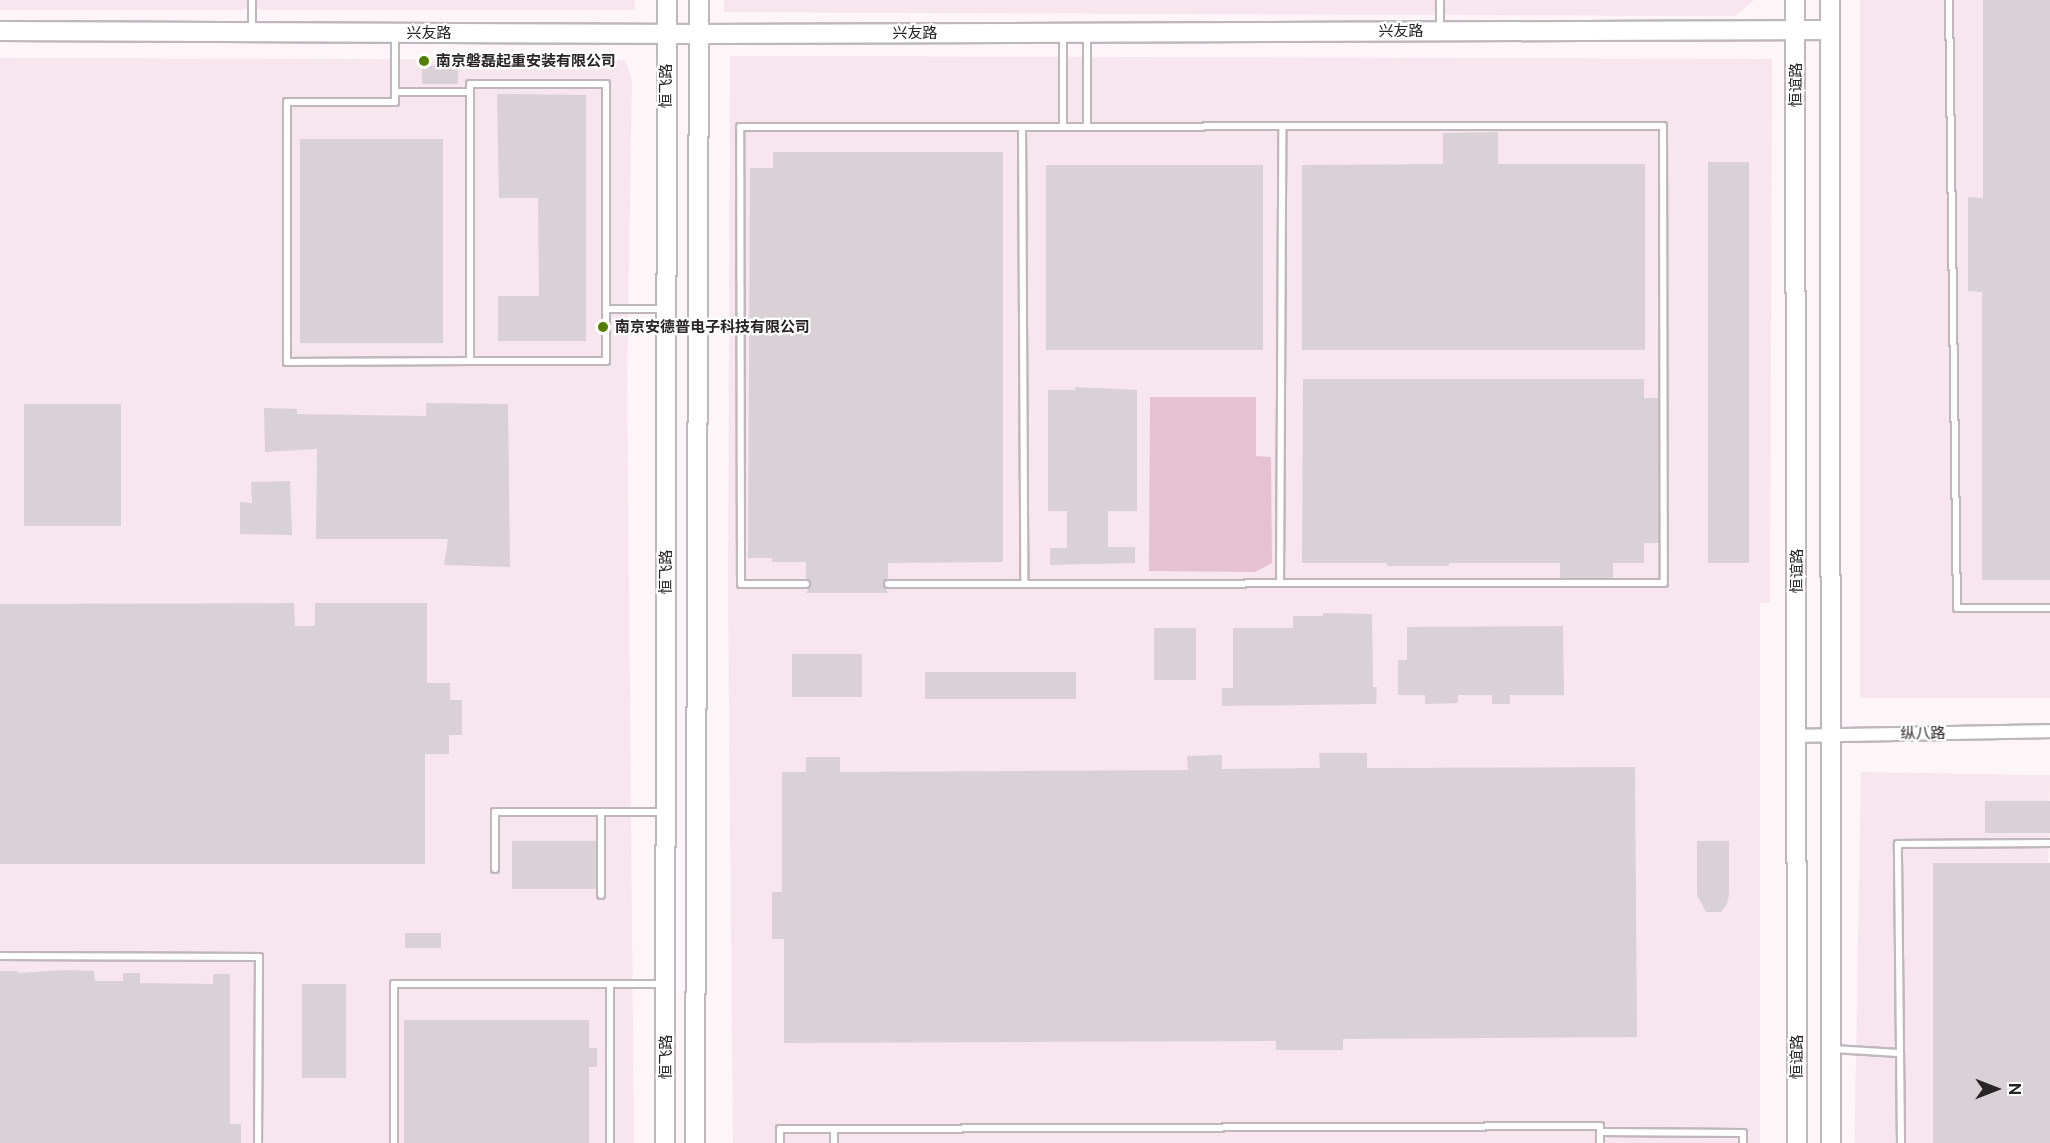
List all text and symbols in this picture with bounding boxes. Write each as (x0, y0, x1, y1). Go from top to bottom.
street label: 兴友路 (1379, 22, 1423, 40)
street label: 兴友路 (407, 24, 451, 42)
street label: 兴友路 (893, 24, 937, 42)
place label: 南京磐磊起重安装有限公司 (436, 52, 616, 70)
marker: 南京磐磊起重安装有限公司 (417, 54, 431, 68)
street label: 恒谊路 (1787, 63, 1805, 107)
street label: 恒飞路 (657, 64, 675, 108)
place label: 南京安德普电子科技有限公司 (615, 318, 810, 336)
marker: 南京安德普电子科技有限公司 (596, 320, 610, 334)
street label: 恒谊路 (1788, 549, 1806, 593)
street label: 恒飞路 (657, 550, 675, 594)
street label: 纵八路 (1900, 724, 1946, 742)
street label: 恒飞路 (657, 1035, 675, 1079)
street label: 恒谊路 (1788, 1035, 1806, 1079)
north arrow (1966, 1059, 2026, 1119)
text: N (2005, 1083, 2024, 1095)

